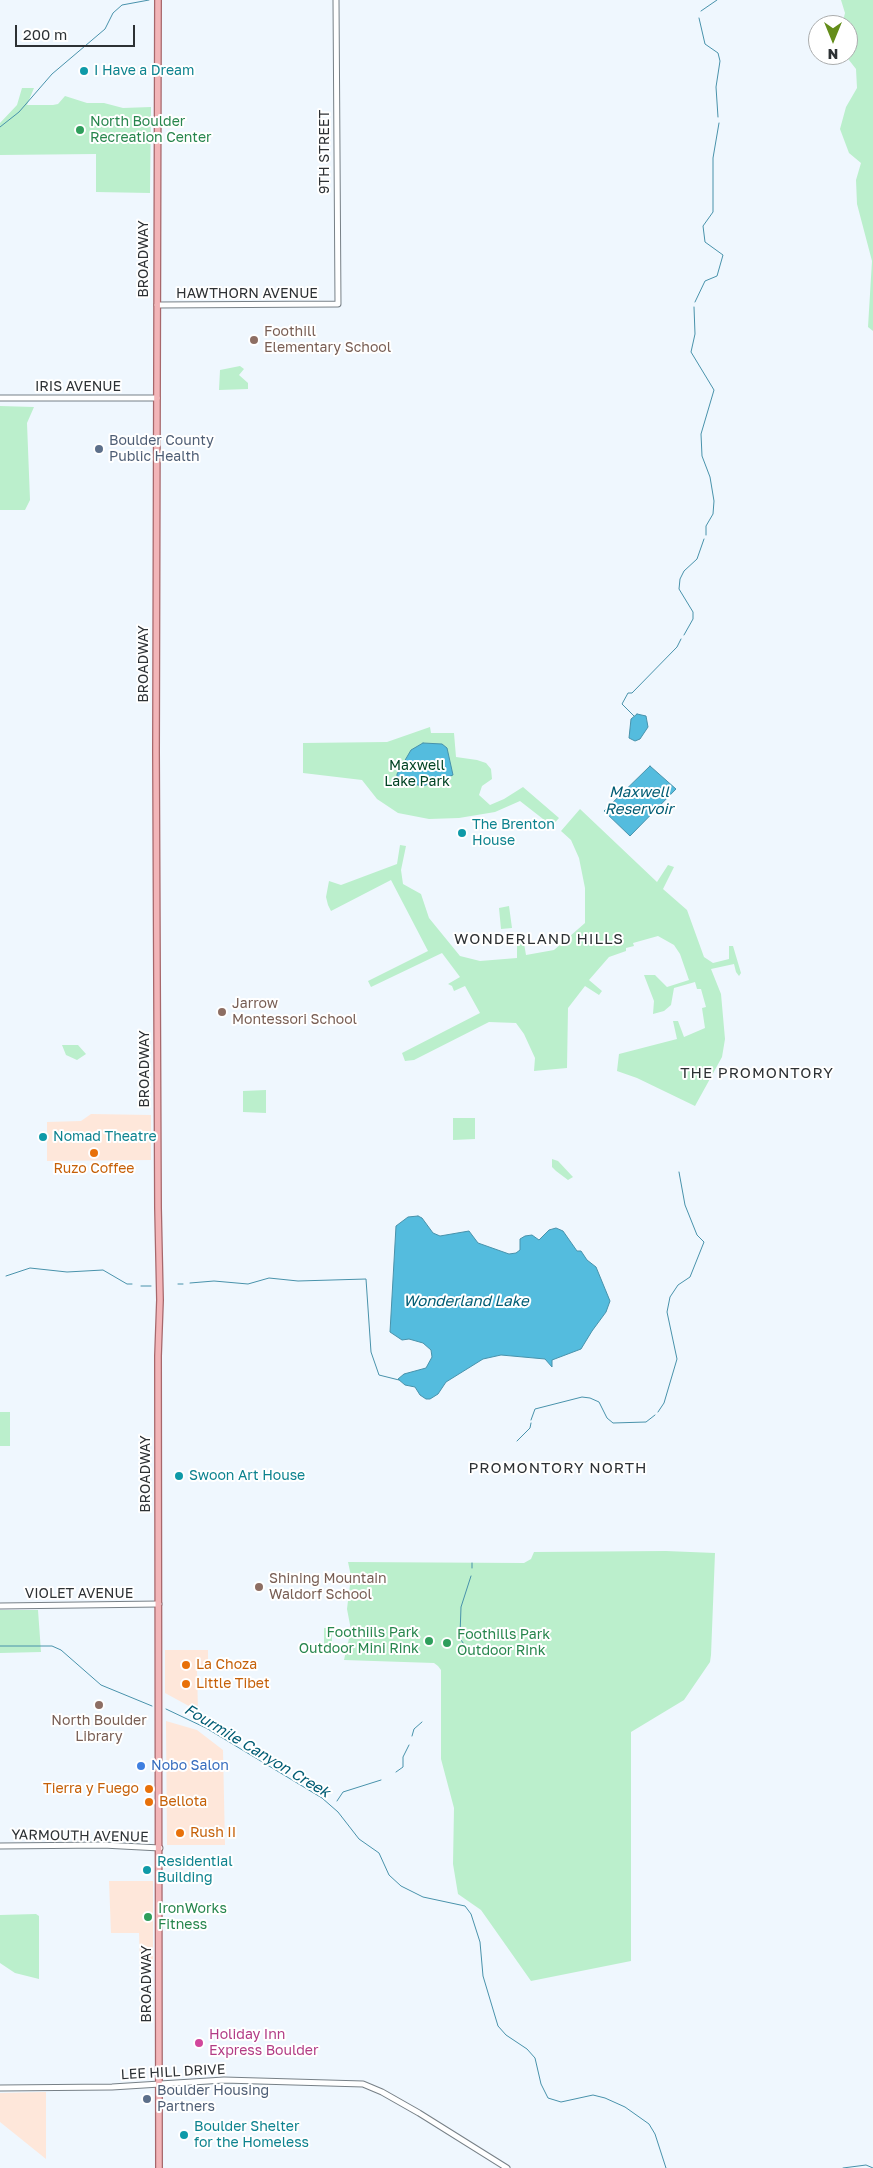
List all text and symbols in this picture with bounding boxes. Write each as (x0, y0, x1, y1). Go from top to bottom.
scale bar (18, 15, 138, 47)
north arrow (808, 15, 858, 65)
text: 200 m (23, 25, 67, 43)
text: N (828, 46, 838, 63)
place label: I Have a Dream (94, 63, 194, 79)
marker: I Have a Dream (78, 65, 90, 77)
street label: 9TH STREET (317, 110, 333, 194)
place label: North Boulder Recreation Center (90, 114, 211, 146)
marker: North Boulder Recreation Center (74, 124, 86, 136)
street label: BROADWAY (136, 220, 152, 298)
street label: HAWTHORN AVENUE (176, 286, 318, 302)
place label: Foothill Elementary School (264, 324, 391, 357)
marker: Foothill Elementary School (248, 334, 260, 346)
street label: IRIS AVENUE (35, 379, 121, 395)
place label: Boulder County Public Health (109, 433, 214, 466)
marker: Boulder County Public Health (93, 443, 105, 455)
street label: BROADWAY (136, 625, 152, 703)
park label: Maxwell Lake Park (384, 758, 450, 790)
water label: Maxwell Reservoir (605, 783, 673, 818)
place label: The Brenton House (472, 817, 555, 850)
marker: The Brenton House (456, 827, 468, 839)
district label: WONDERLAND HILLS (452, 930, 626, 948)
place label: Jarrow Montessori School (232, 996, 357, 1028)
marker: Jarrow Montessori School (216, 1006, 228, 1018)
street label: BROADWAY (137, 1030, 153, 1108)
district label: THE PROMONTORY (678, 1064, 836, 1082)
place label: Nomad Theatre (53, 1129, 157, 1145)
marker: Nomad Theatre (37, 1131, 49, 1143)
marker: Ruzo Coffee (88, 1147, 100, 1159)
place label: Ruzo Coffee (54, 1161, 134, 1177)
water label: Wonderland Lake (403, 1292, 529, 1310)
street label: BROADWAY (138, 1435, 154, 1513)
district label: PROMONTORY NORTH (467, 1459, 649, 1477)
place label: Swoon Art House (189, 1468, 305, 1484)
marker: Swoon Art House (173, 1470, 185, 1482)
place label: Shining Mountain Waldorf School (269, 1571, 387, 1604)
marker: Shining Mountain Waldorf School (253, 1581, 265, 1593)
street label: VIOLET AVENUE (25, 1586, 133, 1602)
place label: Foothiils Park Outdoor Mini Rink (299, 1625, 419, 1658)
place label: Foothills Park Outdoor Rink (457, 1627, 550, 1660)
marker: Foothiils Park Outdoor Mini Rink (423, 1635, 435, 1647)
marker: Foothills Park Outdoor Rink (441, 1637, 453, 1649)
place label: La Choza (196, 1657, 257, 1673)
marker: La Choza (180, 1659, 192, 1671)
place label: Little Tibet (196, 1676, 270, 1692)
marker: Little Tibet (180, 1678, 192, 1690)
marker: North Boulder Library (93, 1699, 105, 1711)
water label: Fourmile Canyon Creek (181, 1700, 333, 1802)
place label: North Boulder Library (51, 1713, 147, 1745)
place label: Nobo Salon (151, 1758, 229, 1774)
marker: Nobo Salon (135, 1760, 147, 1772)
place label: Tierra y Fuego (43, 1781, 139, 1797)
marker: Tierra y Fuego (143, 1783, 155, 1795)
place label: Bellota (159, 1794, 207, 1810)
marker: Bellota (143, 1796, 155, 1808)
place label: Rush II (190, 1825, 236, 1841)
street label: YARMOUTH AVENUE (11, 1826, 149, 1846)
marker: Rush II (174, 1827, 186, 1839)
place label: Residential Building (157, 1854, 233, 1886)
marker: Residential Building (141, 1864, 153, 1876)
place label: IronWorks Fitness (158, 1901, 227, 1934)
marker: IronWorks Fitness (142, 1911, 154, 1923)
street label: BROADWAY (139, 1945, 155, 2023)
place label: Holiday Inn Express Boulder (209, 2027, 318, 2060)
marker: Holiday Inn Express Boulder (193, 2037, 205, 2049)
street label: LEE HILL DRIVE (120, 2061, 226, 2083)
place label: Boulder Housing Partners (157, 2083, 269, 2116)
marker: Boulder Housing Partners (141, 2093, 153, 2105)
place label: Boulder Shelter for the Homeless (194, 2119, 309, 2152)
marker: Boulder Shelter for the Homeless (178, 2129, 190, 2141)

